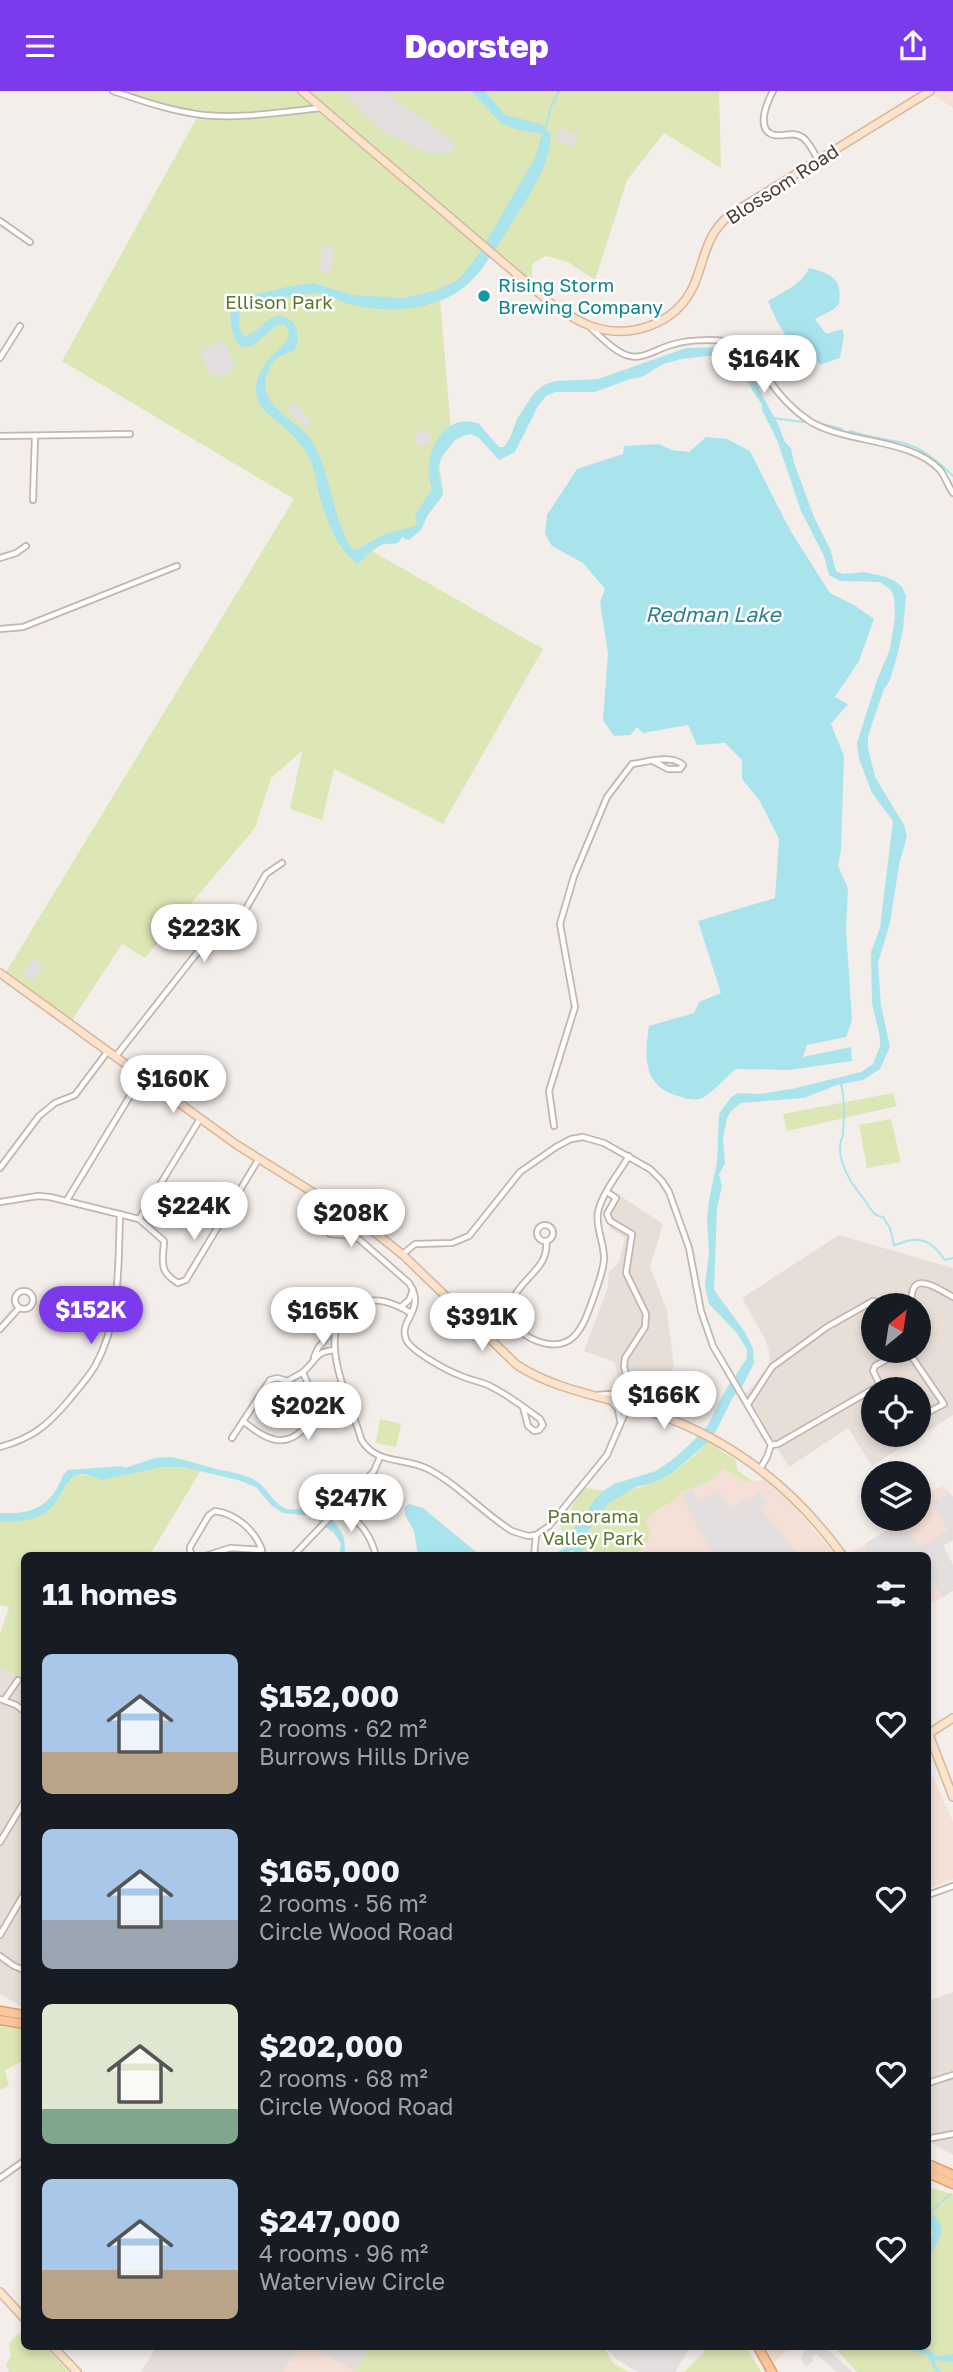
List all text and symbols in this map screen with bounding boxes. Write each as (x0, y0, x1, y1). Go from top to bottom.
icon: menu (21, 27, 59, 65)
text: Doorstep (404, 27, 549, 65)
icon: share (894, 27, 932, 65)
street label: Blossom Road (721, 139, 842, 229)
place label: Rising Storm Brewing Company (498, 273, 663, 318)
marker: Rising Storm Brewing Company (476, 288, 492, 304)
park label: Ellison Park (225, 290, 333, 313)
pin: $164K (715, 335, 813, 395)
text: $164K (728, 344, 800, 372)
water label: Redman Lake (645, 601, 783, 627)
pin: $223K (155, 905, 253, 964)
text: $223K (167, 913, 241, 941)
pin: $160K (124, 1055, 222, 1115)
text: $160K (136, 1064, 210, 1092)
pin: $224K (145, 1183, 243, 1242)
pin: $208K (302, 1189, 400, 1249)
text: $224K (157, 1191, 231, 1219)
text: $208K (313, 1198, 389, 1226)
pin: $152K (42, 1287, 140, 1346)
pin: $165K (274, 1287, 372, 1347)
pin: $391K (433, 1293, 531, 1353)
north arrow (861, 1293, 931, 1363)
map controls (861, 1293, 931, 1531)
text: $152K (55, 1295, 127, 1323)
text: $165K (287, 1296, 359, 1324)
text: $391K (446, 1302, 518, 1330)
pin: $166K (615, 1371, 713, 1431)
button: locate (861, 1377, 931, 1447)
text: $166K (627, 1380, 701, 1408)
pin: $202K (259, 1383, 357, 1442)
text: $202K (270, 1391, 346, 1419)
button: layers (861, 1461, 931, 1531)
pin: $247K (302, 1475, 400, 1534)
text: $247K (314, 1483, 388, 1511)
park label: Panorama Valley Park (542, 1504, 644, 1549)
icon: filters (872, 1575, 910, 1613)
text: 11 homes (42, 1576, 177, 1612)
text: $152,000 (259, 1678, 399, 1714)
icon: home (98, 1682, 182, 1766)
icon: heart (872, 1705, 910, 1743)
text: 2 rooms · 62 m² (259, 1714, 427, 1742)
text: Burrows Hills Drive (259, 1742, 469, 1770)
text: $165,000 (259, 1853, 400, 1889)
icon: home (98, 1857, 182, 1941)
icon: heart (872, 1880, 910, 1918)
text: 2 rooms · 56 m² (259, 1889, 427, 1917)
text: Circle Wood Road (259, 1917, 453, 1945)
text: $202,000 (259, 2028, 403, 2064)
icon: home (98, 2032, 182, 2116)
icon: heart (872, 2055, 910, 2093)
text: 2 rooms · 68 m² (259, 2064, 428, 2092)
text: Circle Wood Road (259, 2092, 453, 2120)
text: $247,000 (259, 2203, 401, 2239)
icon: home (98, 2207, 182, 2291)
icon: heart (872, 2230, 910, 2268)
text: 4 rooms · 96 m² (259, 2239, 428, 2267)
text: Waterview Circle (259, 2267, 445, 2295)

